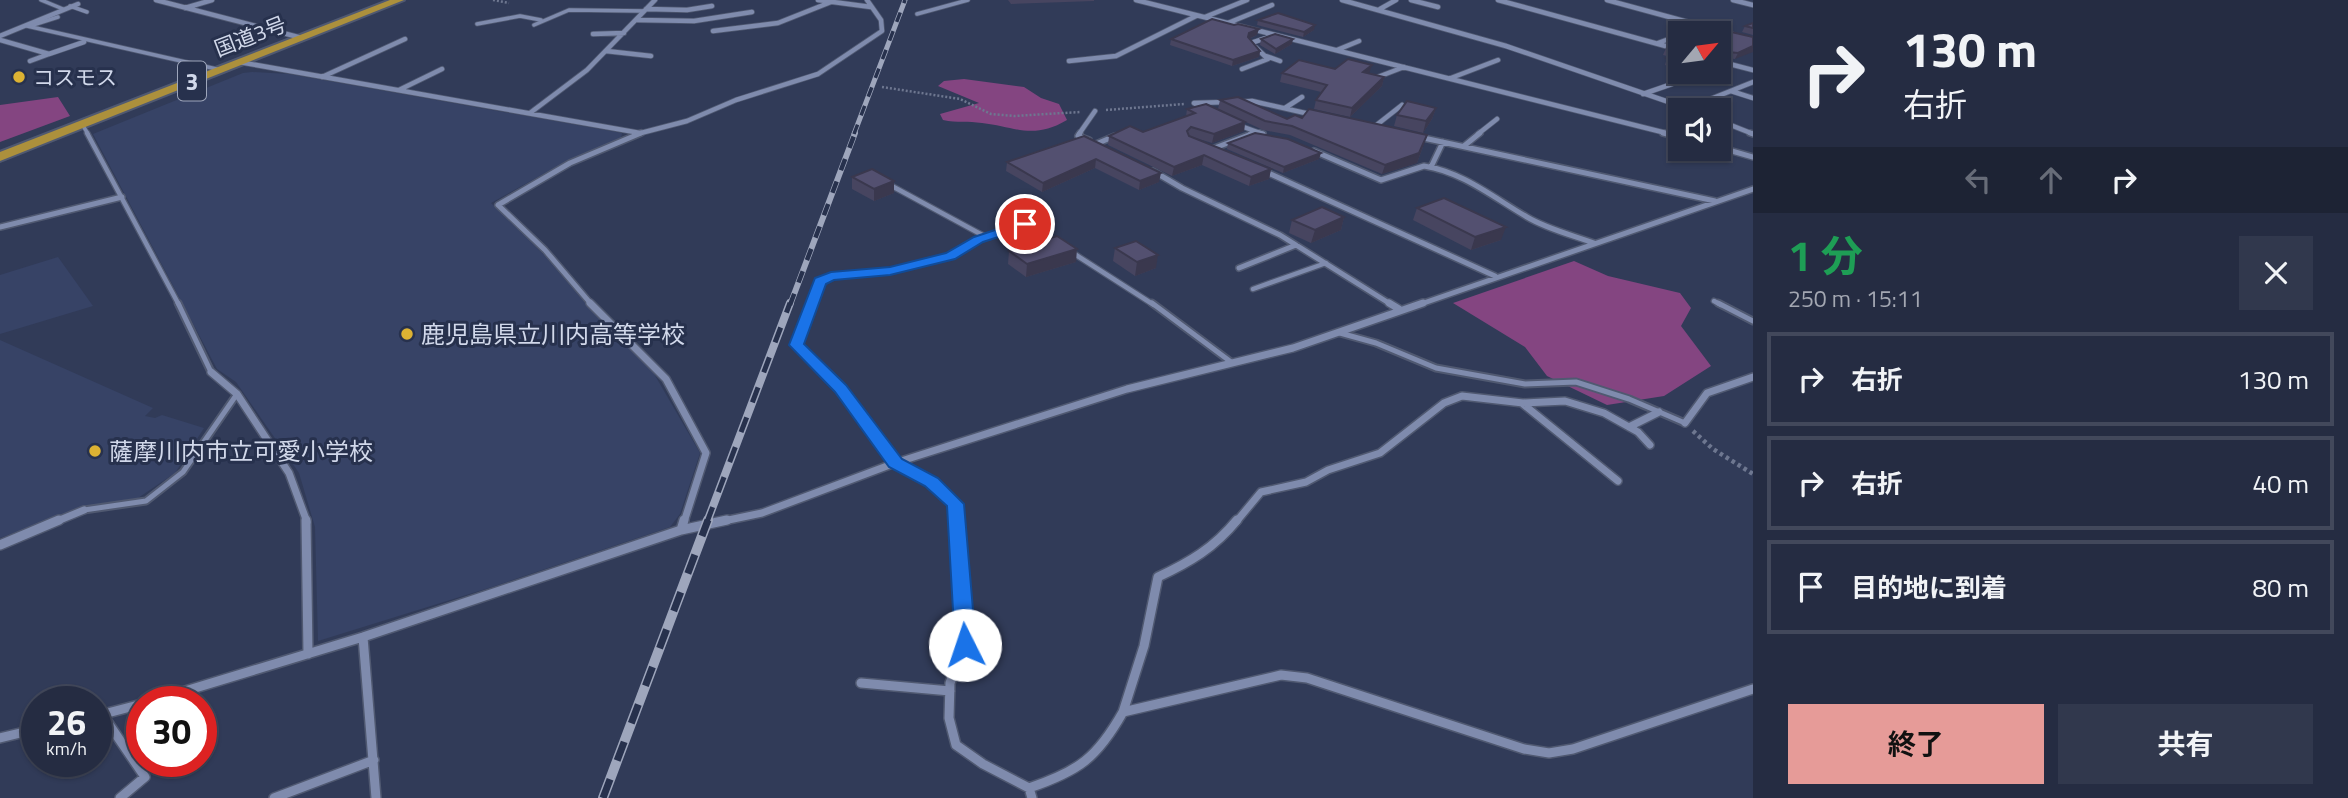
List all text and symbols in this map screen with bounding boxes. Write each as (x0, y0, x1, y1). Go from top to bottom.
street label: 国道3号 (209, 8, 291, 64)
text: 130 m (1903, 11, 2037, 86)
north arrow (1668, 21, 1731, 84)
map controls (1668, 21, 1731, 161)
icon: right (1788, 28, 1879, 119)
place label: コスモス (33, 61, 117, 93)
road number: 3 (178, 61, 206, 100)
marker: コスモス (11, 69, 27, 85)
text: 右折 (1903, 80, 1967, 128)
button: sound (1668, 98, 1731, 161)
icon: left (1959, 161, 1997, 199)
icon: ahead (2032, 161, 2070, 199)
icon: right (2105, 161, 2143, 199)
pin (995, 194, 1055, 254)
icon: arrive (1006, 205, 1044, 243)
text: 1 分 (1788, 223, 1863, 287)
button: close (2239, 236, 2313, 310)
text: 250 m · 15:11 (1788, 281, 1923, 316)
place label: 鹿児島県立川内高等学校 (421, 316, 685, 352)
marker: 鹿児島県立川内高等学校 (399, 326, 415, 342)
icon: right (1792, 360, 1830, 398)
text: 右折 (1851, 360, 1903, 399)
text: 130 m (2238, 360, 2309, 399)
place label: 薩摩川内市立可愛小学校 (109, 433, 373, 469)
marker: 薩摩川内市立可愛小学校 (87, 443, 103, 459)
icon: right (1792, 464, 1830, 502)
text: 右折 (1851, 464, 1903, 503)
text: 40 m (2252, 464, 2309, 503)
icon: arrive (1792, 568, 1830, 606)
text: 目的地に到着 (1851, 568, 2007, 607)
text: 80 m (2252, 568, 2309, 607)
position arrow (928, 608, 1002, 682)
speed limit sign: 30 (126, 686, 217, 777)
text: 26 (47, 695, 86, 749)
button: 終了 (1788, 704, 2044, 784)
button: 共有 (2058, 704, 2313, 784)
text: km/h (46, 735, 87, 762)

